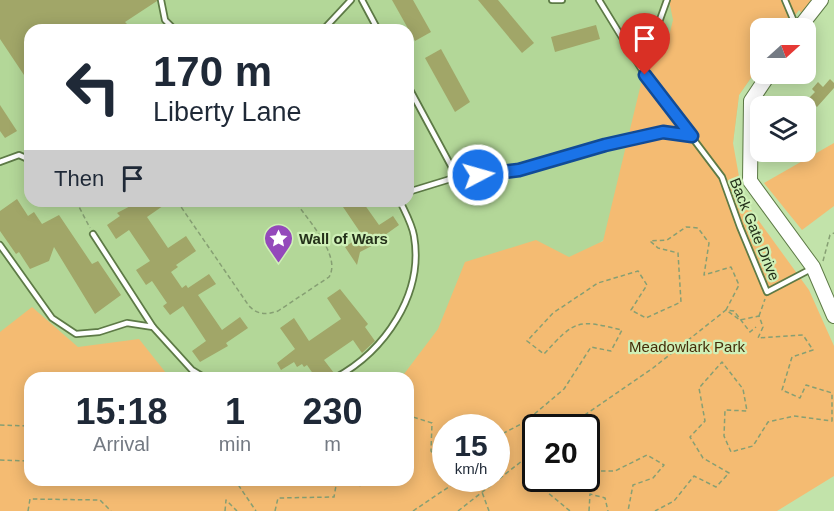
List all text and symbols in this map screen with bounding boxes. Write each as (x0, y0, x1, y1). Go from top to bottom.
pin (619, 13, 670, 75)
north arrow (750, 18, 816, 84)
map controls (750, 18, 816, 162)
icon: arrive (628, 22, 661, 55)
icon: left (54, 48, 132, 126)
text: 170 m (153, 48, 272, 95)
button: layers (750, 96, 816, 162)
text: Liberty Lane (153, 97, 302, 127)
position arrow (446, 143, 510, 207)
icon: arrive (116, 162, 149, 195)
text: Then (54, 166, 104, 191)
street label: Back Gate Drive (727, 175, 783, 283)
place icon: Wall of Wars (262, 222, 294, 264)
place label: Wall of Wars (299, 230, 388, 247)
park label: Meadowlark Park (629, 338, 745, 355)
text: 15:18 (75, 391, 167, 432)
text: 1 (225, 391, 245, 432)
text: 230 (302, 391, 363, 432)
speed limit sign: 20 (522, 414, 600, 492)
text: 15 (454, 429, 488, 462)
text: Arrival (93, 433, 150, 455)
text: min (219, 433, 251, 455)
text: m (324, 433, 341, 455)
text: km/h (455, 460, 487, 477)

